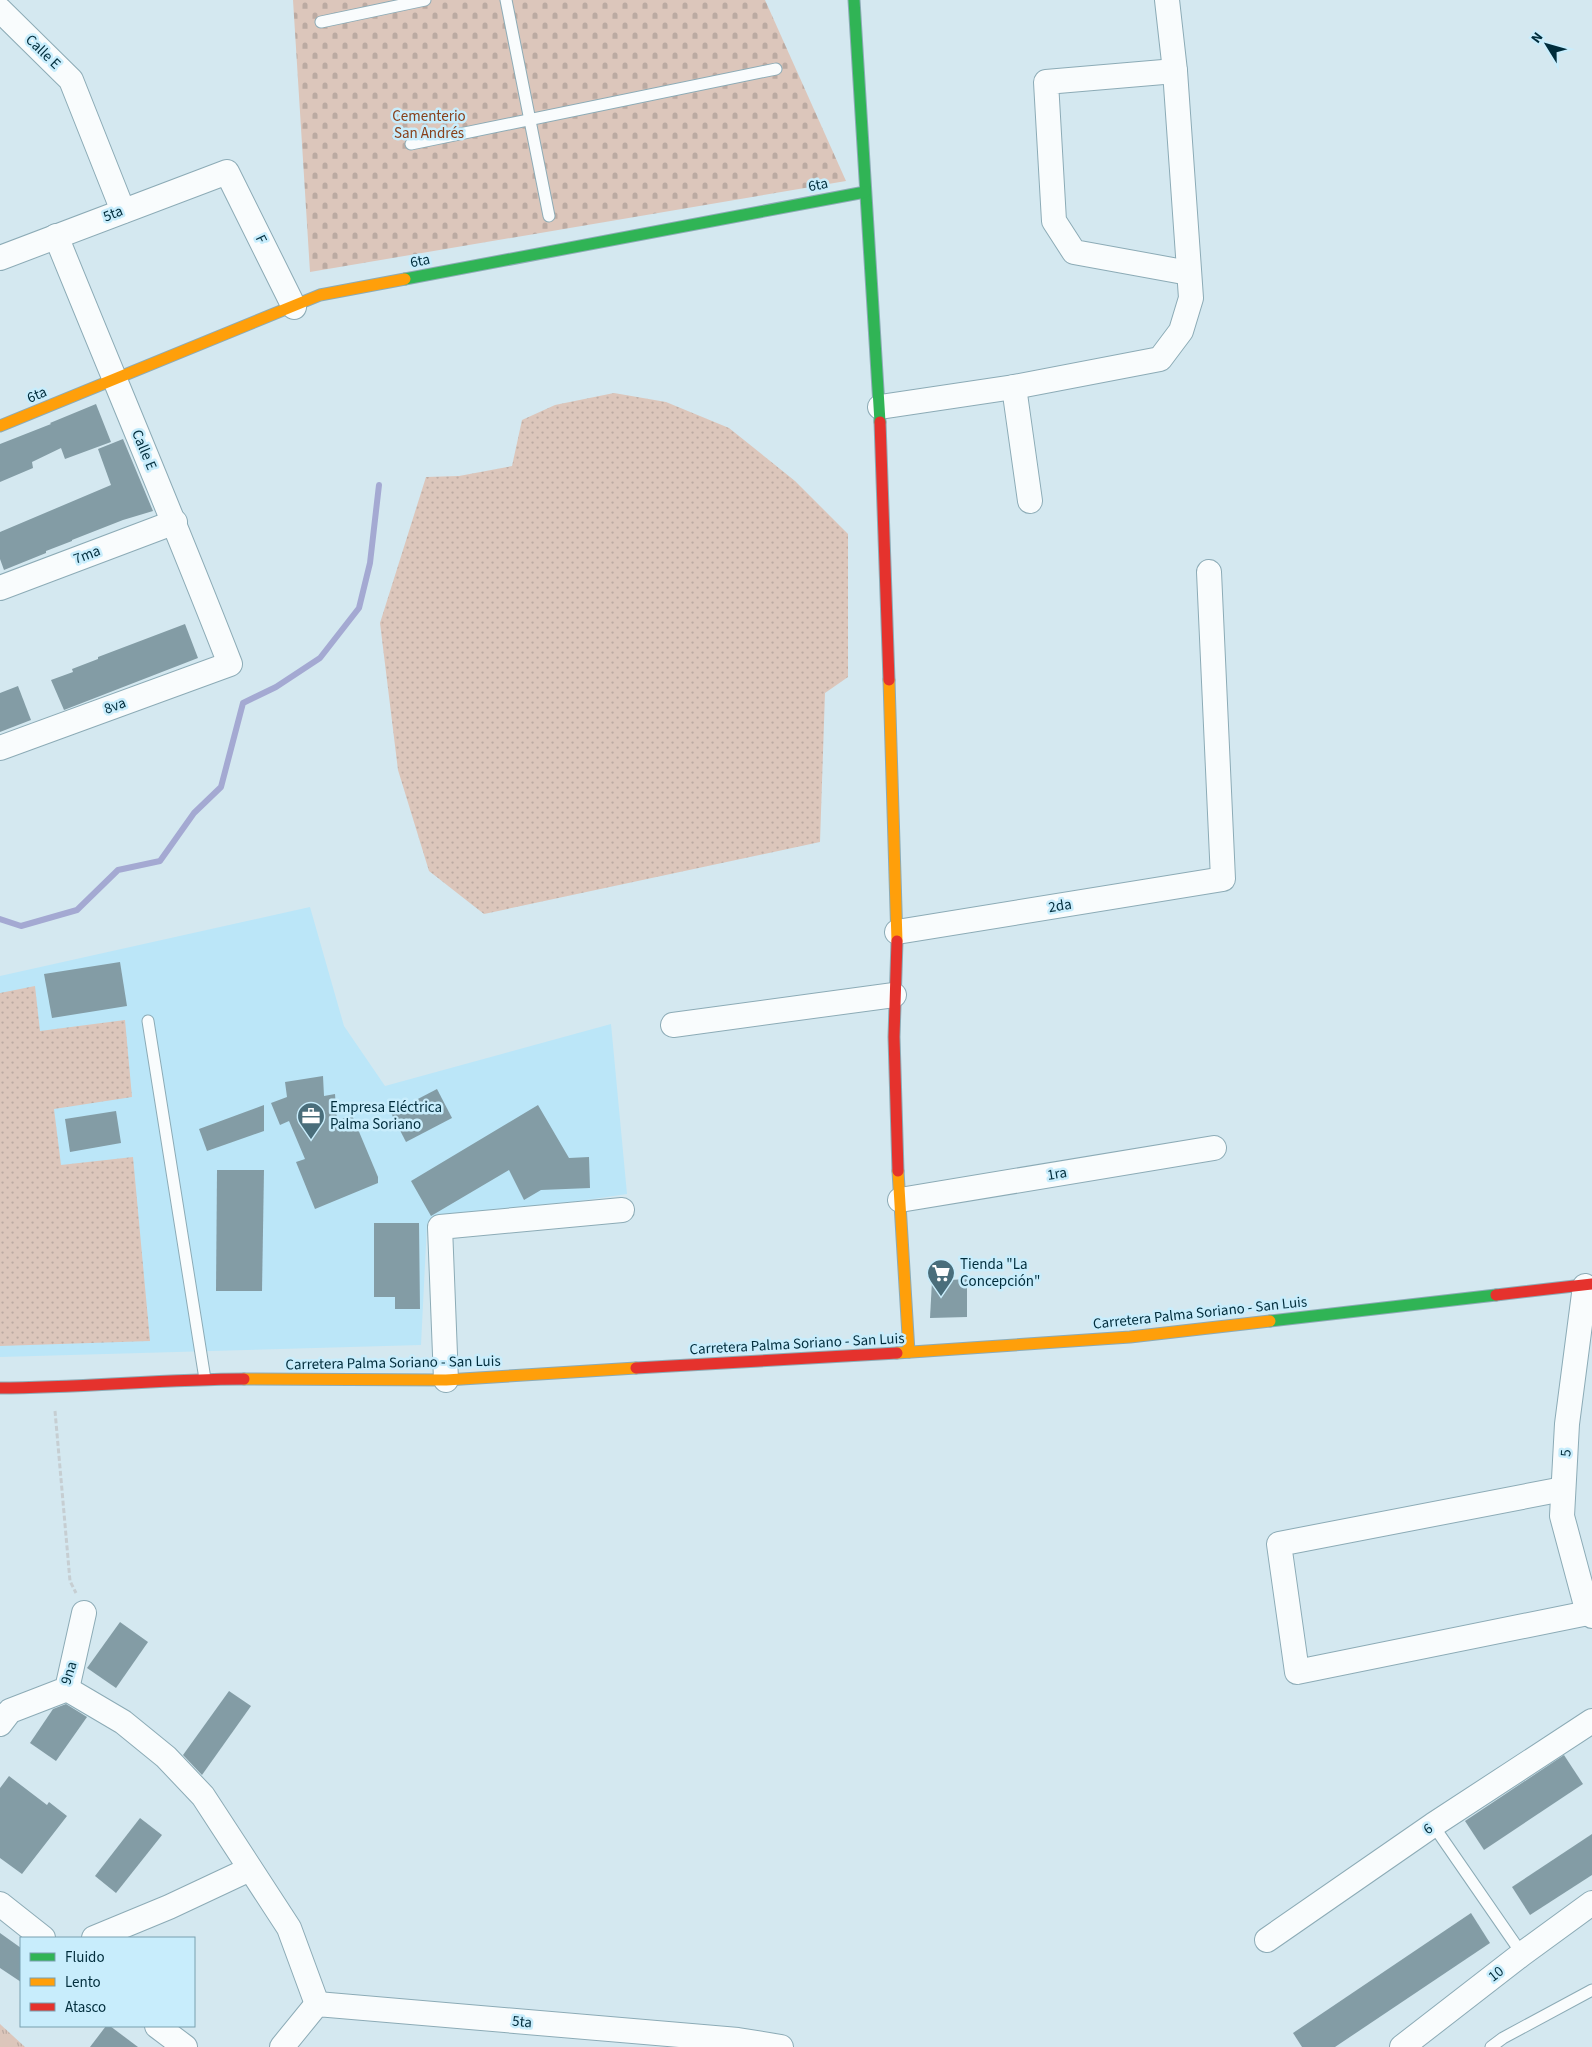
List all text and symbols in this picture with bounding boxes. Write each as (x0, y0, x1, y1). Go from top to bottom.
north arrow (1522, 20, 1572, 70)
text: N (1527, 28, 1548, 48)
street label: Calle E (21, 30, 66, 74)
park label: Cementerio San Andrés (392, 106, 466, 144)
street label: 6ta (806, 173, 830, 197)
street label: 5ta (100, 201, 126, 227)
street label: F (250, 231, 272, 247)
street label: 6ta (408, 249, 432, 273)
street label: 6ta (24, 382, 50, 408)
street label: Calle E (126, 427, 162, 474)
street label: 7ma (70, 540, 104, 570)
street label: 8va (101, 692, 129, 720)
street label: 2da (1047, 894, 1073, 918)
place label: Empresa Eléctrica Palma Soriano (330, 1097, 442, 1135)
office icon: Empresa Eléctrica Palma Soriano (296, 1101, 326, 1140)
street label: 1ra (1046, 1162, 1068, 1186)
place label: Tienda "La Concepción" (960, 1254, 1040, 1292)
supermarket icon: Tienda "La Concepción" (926, 1258, 956, 1297)
street label: Carretera Palma Soriano - San Luis (1092, 1291, 1308, 1335)
street label: Carretera Palma Soriano - San Luis (689, 1328, 905, 1360)
street label: Carretera Palma Soriano - San Luis (285, 1351, 501, 1375)
street label: 5 (1555, 1449, 1577, 1457)
street label: 9na (55, 1659, 83, 1687)
street label: 6 (1419, 1818, 1437, 1840)
legend (20, 1937, 195, 2027)
text: Fluido (65, 1947, 105, 1968)
street label: 10 (1484, 1961, 1508, 1987)
text: Lento (65, 1972, 101, 1993)
text: Atasco (65, 1997, 106, 2018)
street label: 5ta (511, 2011, 533, 2033)

